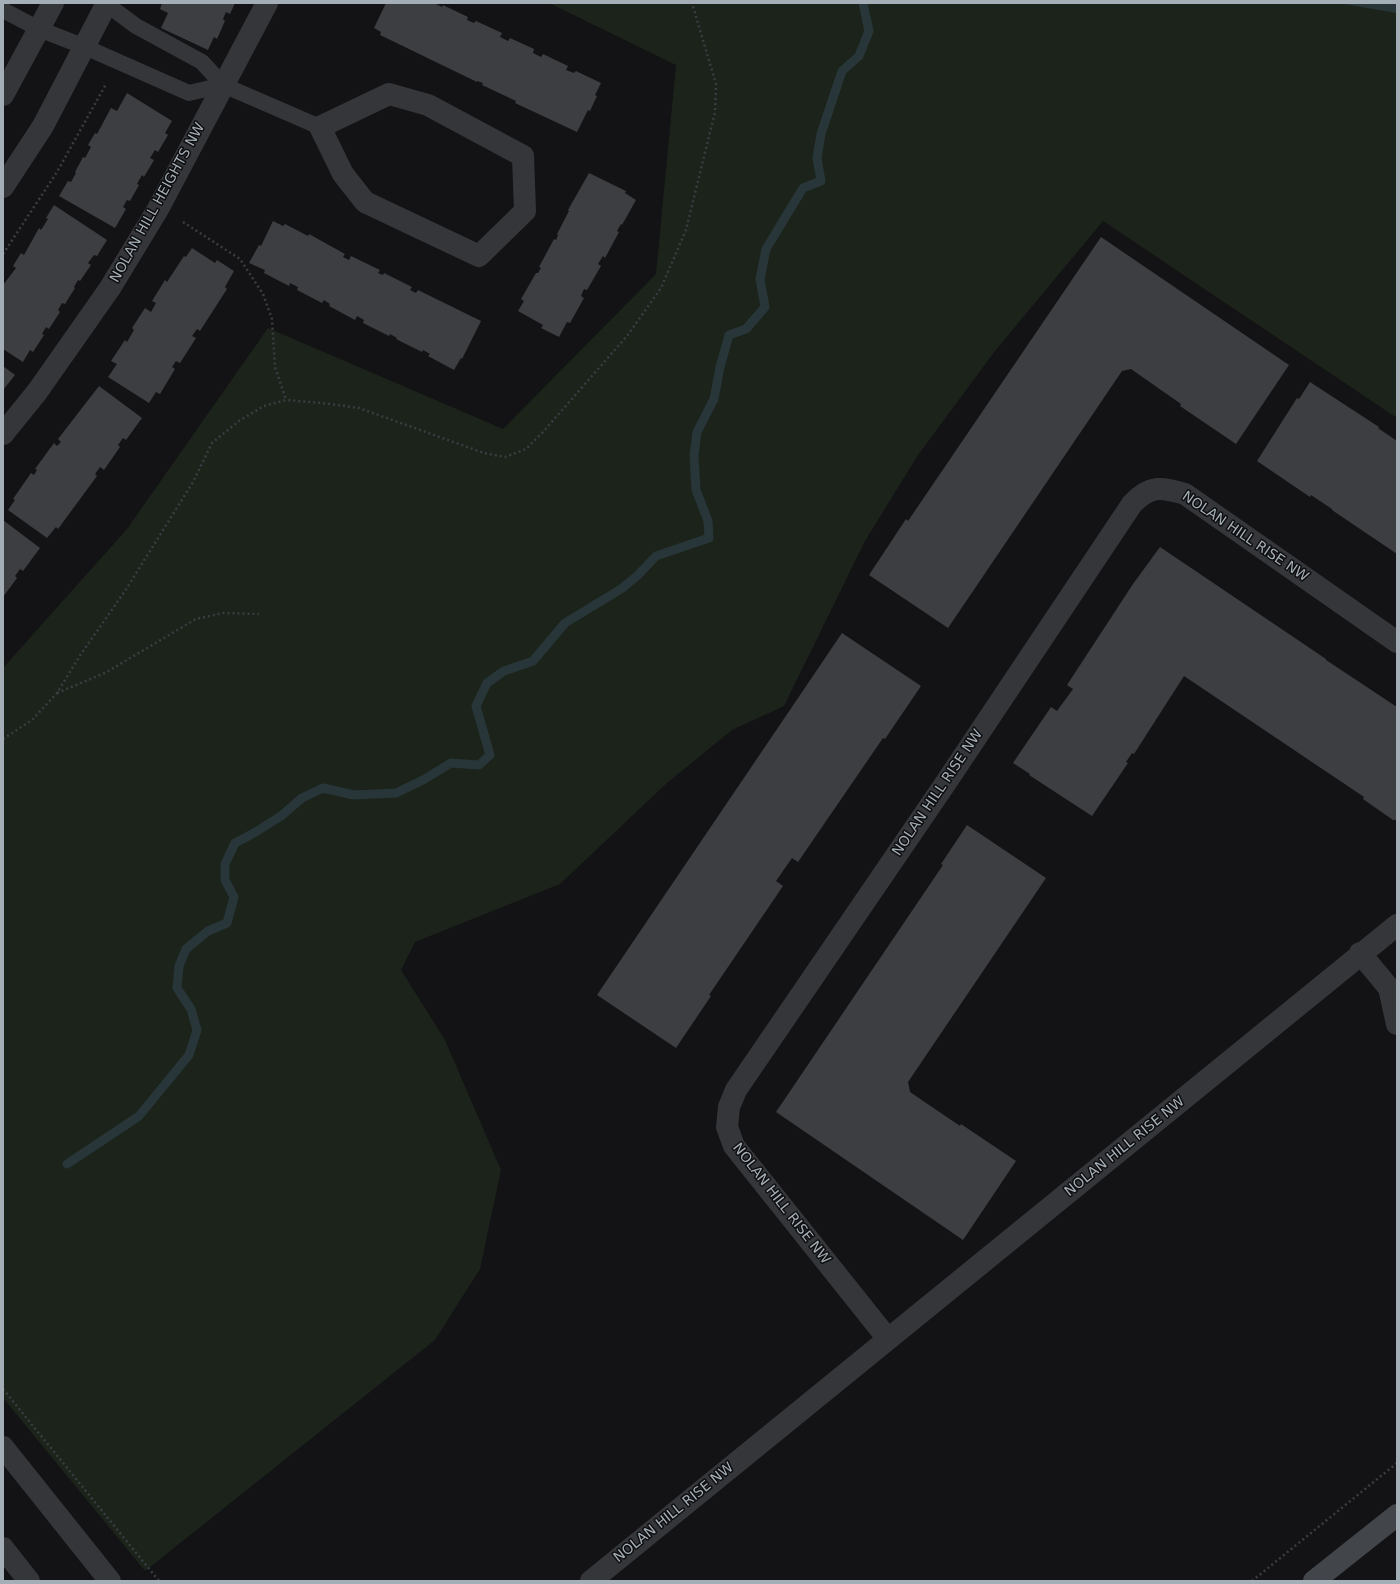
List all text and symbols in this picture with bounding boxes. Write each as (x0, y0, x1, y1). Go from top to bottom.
street label: NOLAN HILL HEIGHTS NW (107, 120, 209, 286)
street label: NOLAN HILL RISE NW (1178, 488, 1312, 586)
street label: NOLAN HILL RISE NW (889, 726, 987, 860)
street label: NOLAN HILL RISE NW (1062, 1094, 1188, 1200)
street label: NOLAN HILL RISE NW (728, 1140, 834, 1268)
street label: NOLAN HILL RISE NW (611, 1460, 737, 1566)

